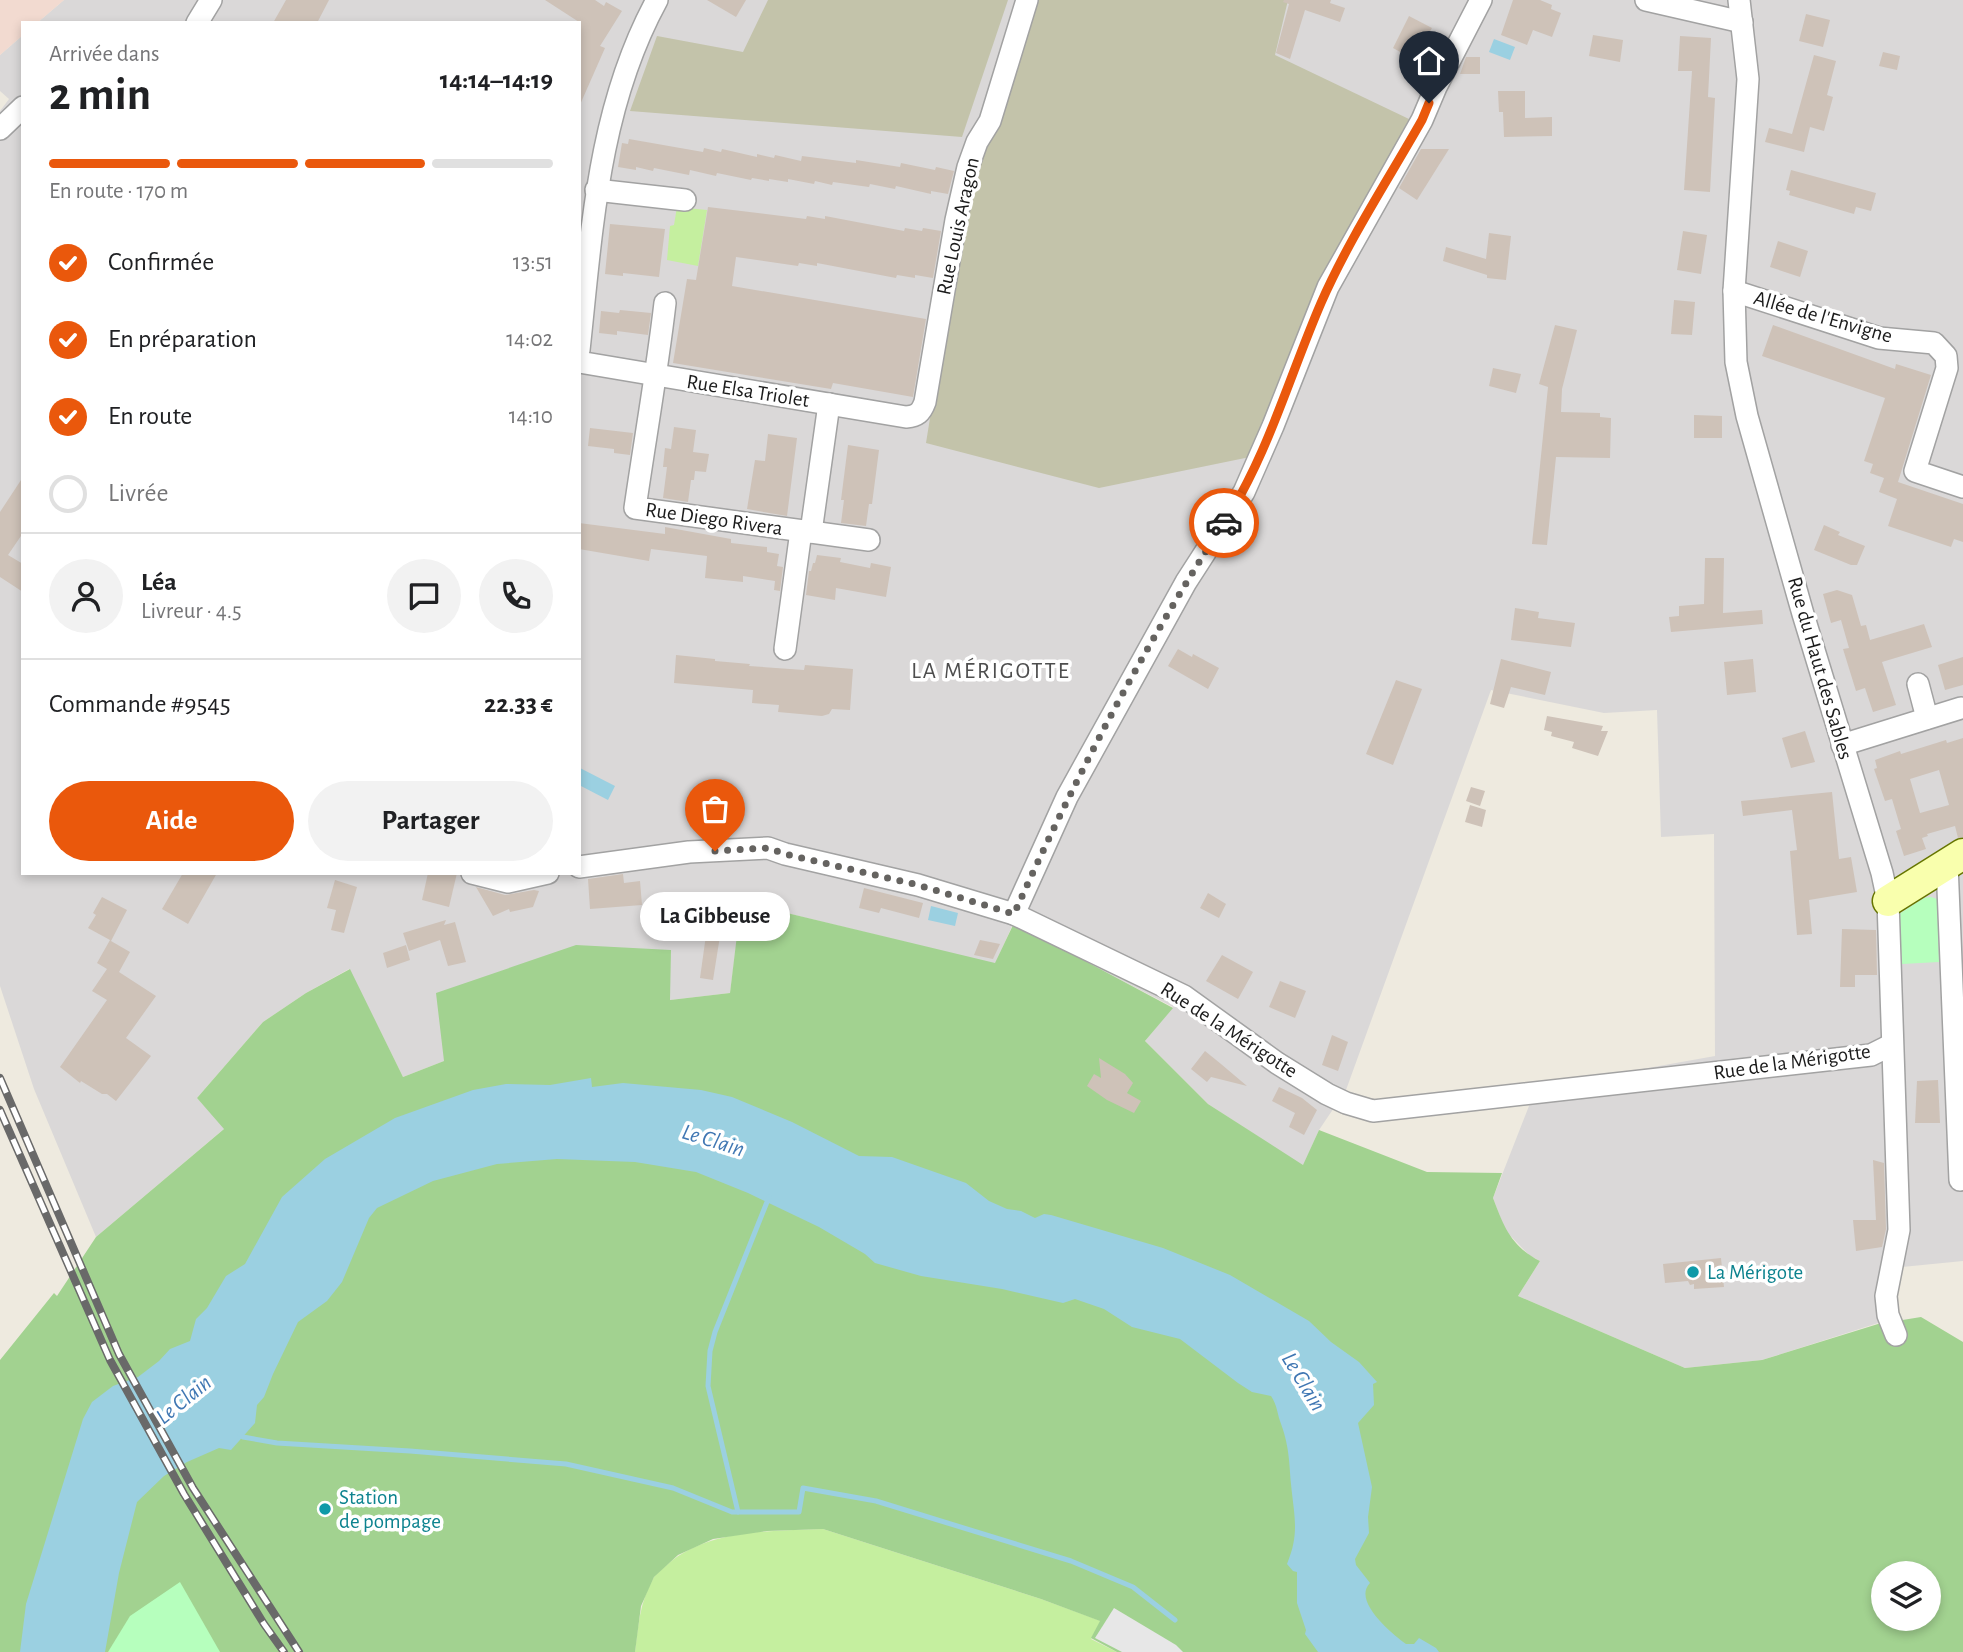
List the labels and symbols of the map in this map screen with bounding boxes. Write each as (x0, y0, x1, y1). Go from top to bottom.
pin (1399, 31, 1459, 103)
street label: Rue Louis Aragon (933, 155, 983, 297)
street label: Allée de l'Envigne (1751, 287, 1895, 347)
street label: Rue Elsa Triolet (685, 371, 811, 411)
courier (1189, 488, 1259, 558)
street label: Rue Diego Rivera (644, 499, 784, 539)
street label: Rue du Haut des Sables (1784, 574, 1856, 762)
district label: LA MÉRIGOTTE (911, 657, 1071, 683)
pin (685, 779, 745, 851)
callout: La Gibbeuse (640, 893, 790, 942)
street label: Rue de la Mérigotte (1157, 978, 1301, 1082)
street label: Rue de la Mérigotte (1712, 1041, 1872, 1083)
water label: Le Clain (679, 1121, 747, 1161)
place label: La Mérigote (1707, 1262, 1803, 1283)
marker: La Mérigote (1685, 1264, 1701, 1280)
water label: Le Clain (1277, 1349, 1329, 1415)
water label: Le Clain (152, 1371, 216, 1429)
place label: Station de pompage (339, 1487, 441, 1532)
marker: Station de pompage (317, 1501, 333, 1517)

